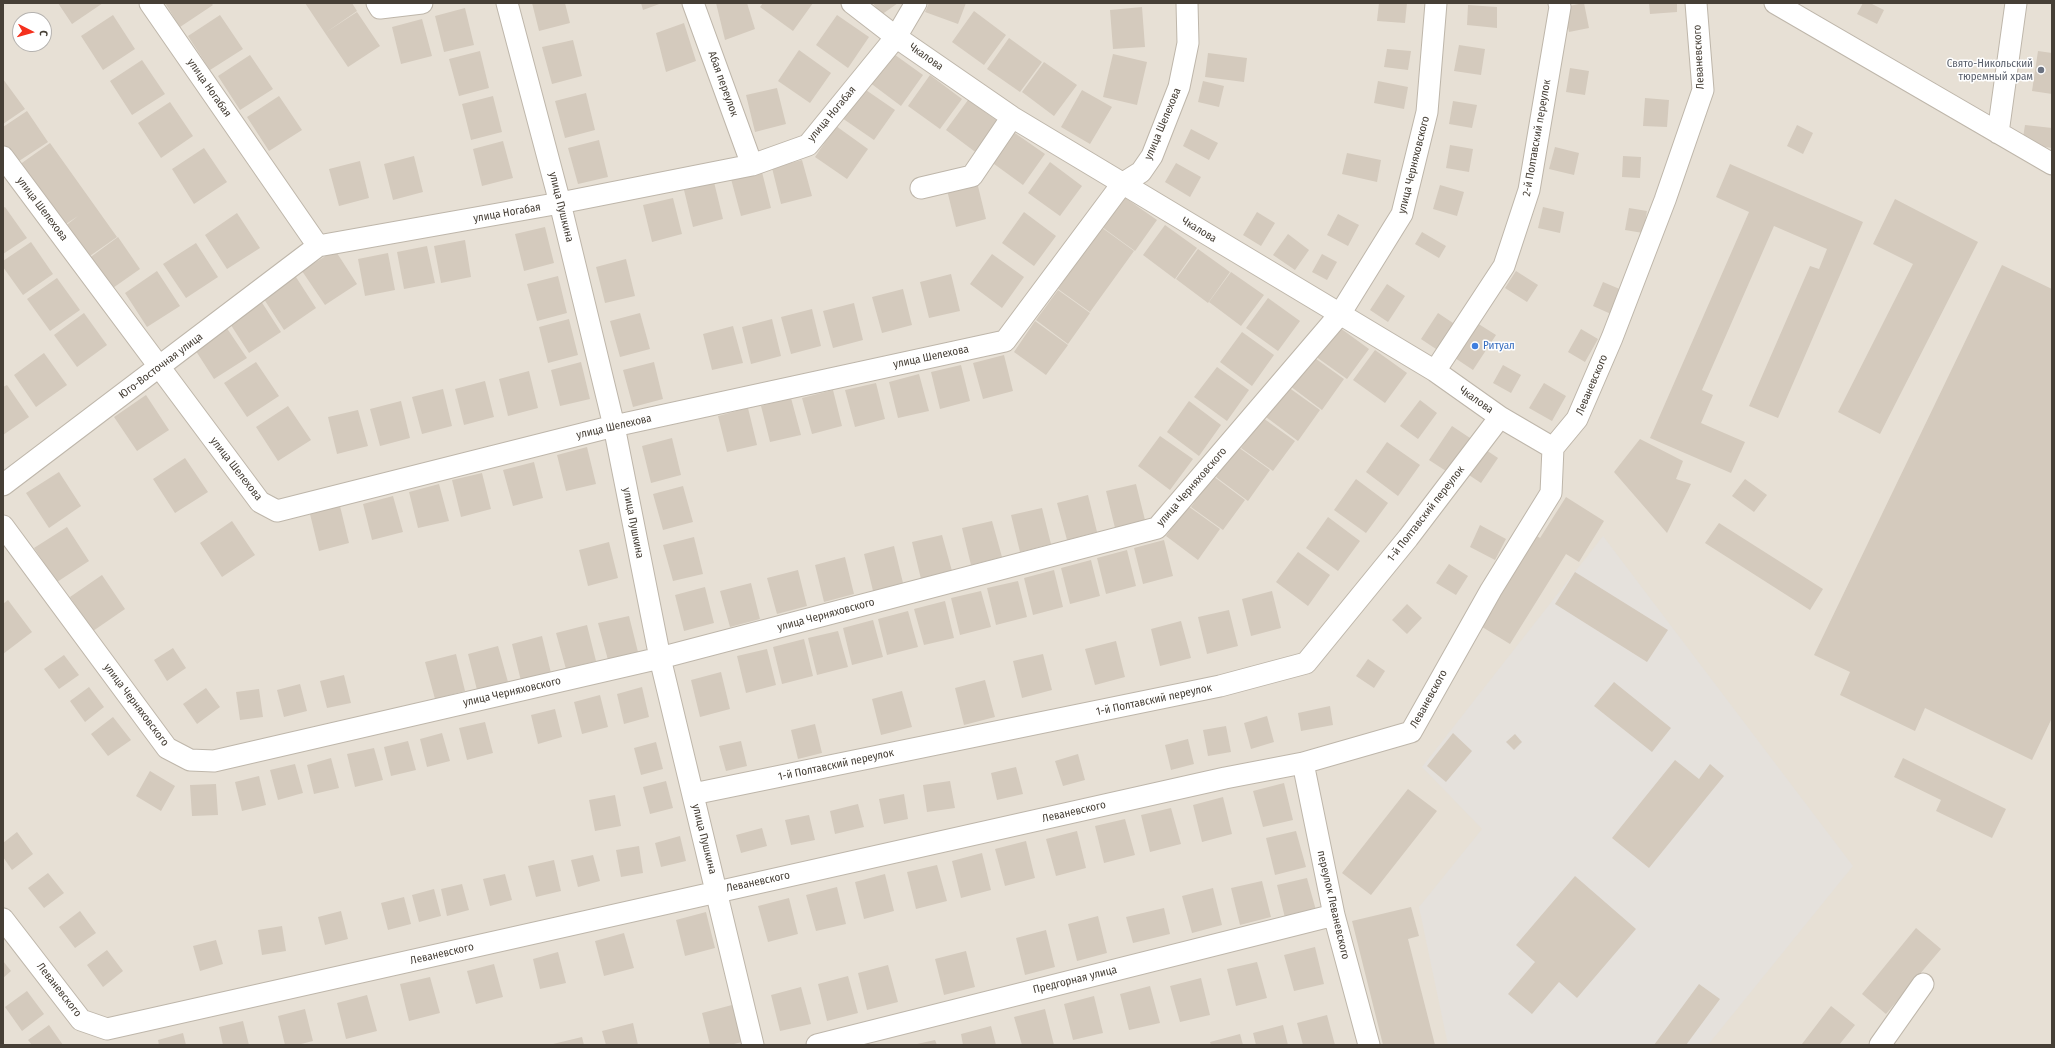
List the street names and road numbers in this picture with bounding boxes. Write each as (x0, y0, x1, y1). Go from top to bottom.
street label: Леваневского (1691, 24, 1707, 90)
street label: Чкалова (906, 41, 946, 73)
street label: Абая переулок (705, 49, 741, 119)
street label: улица Ногабая (184, 56, 234, 120)
street label: 2-й Полтавский переулок (1520, 79, 1554, 197)
street label: улица Ногабая (805, 84, 859, 144)
street label: улица Шелехова (1142, 86, 1184, 162)
street label: улица Черняховского (1395, 115, 1433, 215)
street label: улица Пушкина (546, 171, 576, 243)
street label: улица Шелехова (14, 174, 70, 244)
street label: улица Ногабая (472, 201, 542, 225)
street label: Чкалова (1179, 214, 1219, 246)
street label: Юго-Восточная улица (116, 330, 206, 402)
street label: улица Шелехова (892, 343, 970, 371)
street label: Леваневского (1573, 353, 1611, 417)
street label: Чкалова (1456, 384, 1496, 416)
street label: улица Шелехова (575, 412, 653, 442)
street label: улица Шелехова (207, 435, 265, 503)
street label: улица Черняховского (1154, 445, 1230, 529)
street label: 1-й Полтавский переулок (1384, 463, 1468, 565)
street label: улица Пушкина (620, 486, 646, 560)
street label: улица Черняховского (776, 596, 876, 634)
street label: улица Черняховского (101, 661, 171, 749)
street label: Леваневского (1408, 667, 1450, 731)
street label: улица Черняховского (462, 674, 562, 710)
street label: 1-й Полтавский переулок (1095, 681, 1213, 719)
street label: 1-й Полтавский переулок (777, 746, 895, 784)
street label: Леваневского (1041, 798, 1107, 826)
street label: улица Пушкина (689, 803, 719, 875)
street label: переулок Леваневского (1314, 849, 1352, 961)
street label: Леваневского (725, 869, 791, 895)
street label: Леваневского (409, 940, 475, 968)
street label: Леваневского (34, 960, 84, 1020)
street label: Предгорная улица (1032, 963, 1118, 997)

